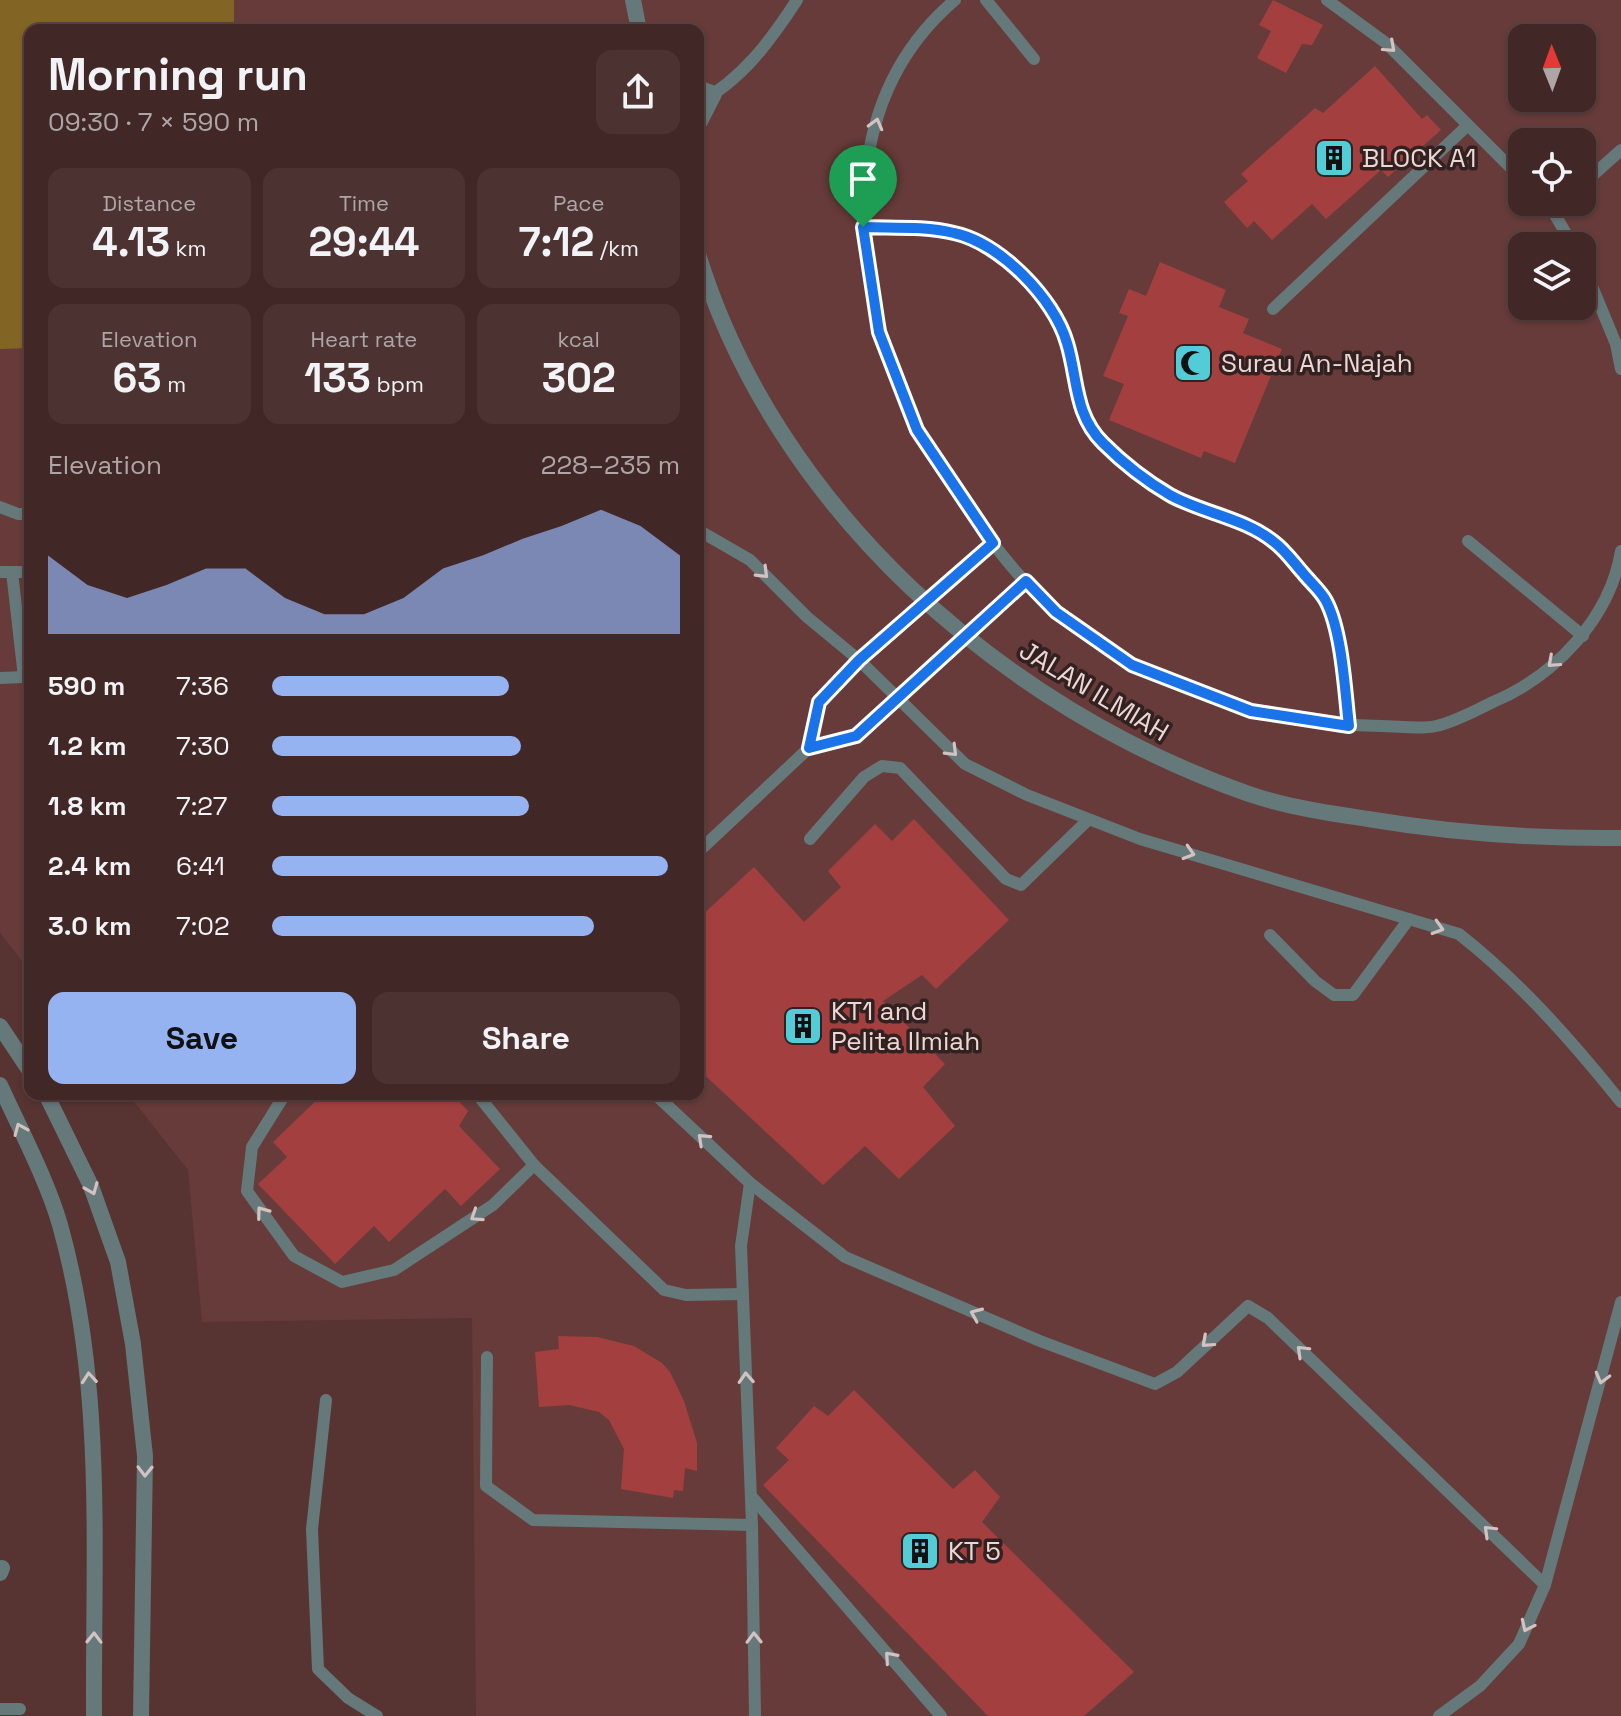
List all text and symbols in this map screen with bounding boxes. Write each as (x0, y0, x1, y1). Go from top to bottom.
north arrow (1508, 24, 1596, 112)
map controls (1508, 24, 1596, 320)
one-way arrow (1380, 37, 1395, 52)
text: Morning run (48, 47, 308, 103)
button: share (596, 50, 680, 134)
text: 09:30 · 7 × 590 m (48, 105, 259, 139)
one-way arrow (867, 118, 883, 132)
button: locate (1508, 128, 1596, 216)
building icon: BLOCK A1 (1313, 137, 1355, 179)
place label: BLOCK A1 (1362, 141, 1476, 175)
pin (829, 145, 897, 227)
icon: arrive (841, 157, 885, 201)
text: Distance (102, 189, 196, 217)
text: Time (339, 189, 389, 217)
text: Pace (553, 189, 604, 217)
text: 4.13 (92, 217, 170, 268)
text: 29:44 (308, 217, 420, 268)
text: 7:12 (518, 217, 594, 268)
button: layers (1508, 232, 1596, 320)
text: km (170, 234, 206, 262)
text: /km (594, 234, 639, 262)
text: Elevation (101, 325, 198, 353)
text: Heart rate (311, 325, 417, 353)
text: kcal (557, 325, 600, 353)
mosque icon: Surau An-Najah (1172, 342, 1214, 384)
place label: Surau An-Najah (1221, 346, 1413, 380)
text: 63 (113, 353, 162, 404)
text: 133 (304, 353, 371, 404)
text: 302 (542, 353, 616, 404)
text: m (162, 370, 186, 398)
text: bpm (371, 370, 424, 398)
text: Elevation (48, 448, 162, 482)
text: 228–235 m (541, 448, 680, 482)
one-way arrow (754, 564, 768, 578)
street label: JALAN ILMIAH (1013, 633, 1175, 749)
one-way arrow (1548, 653, 1563, 667)
text: 590 m (48, 669, 125, 703)
text: 7:36 (176, 669, 229, 703)
text: 1.2 km (48, 729, 126, 763)
text: 7:30 (176, 729, 230, 763)
one-way arrow (943, 742, 957, 756)
text: 1.8 km (48, 789, 127, 823)
text: 7:27 (176, 789, 227, 823)
one-way arrow (1182, 844, 1195, 860)
text: 2.4 km (48, 849, 131, 883)
text: 6:41 (176, 849, 225, 883)
text: 3.0 km (48, 909, 132, 943)
text: 7:02 (176, 909, 230, 943)
one-way arrow (1431, 919, 1445, 935)
button: Save (48, 992, 356, 1084)
button: Share (372, 992, 680, 1084)
place label: KT1 and Pelita Ilmiah (831, 994, 980, 1058)
building icon: KT1 and Pelita Ilmiah (782, 1005, 824, 1047)
one-way arrow (13, 1123, 29, 1138)
one-way arrow (698, 1134, 713, 1148)
one-way arrow (82, 1181, 99, 1195)
one-way arrow (258, 1206, 272, 1221)
one-way arrow (470, 1206, 485, 1221)
one-way arrow (970, 1307, 984, 1323)
one-way arrow (1202, 1333, 1217, 1347)
one-way arrow (1297, 1346, 1311, 1360)
one-way arrow (1594, 1370, 1611, 1384)
one-way arrow (81, 1371, 98, 1384)
one-way arrow (738, 1371, 755, 1384)
one-way arrow (136, 1465, 153, 1478)
one-way arrow (1484, 1526, 1498, 1540)
building icon: KT 5 (899, 1530, 941, 1572)
place label: KT 5 (948, 1534, 1001, 1568)
one-way arrow (1520, 1618, 1536, 1632)
one-way arrow (85, 1631, 103, 1644)
one-way arrow (745, 1631, 763, 1644)
one-way arrow (886, 1652, 900, 1666)

